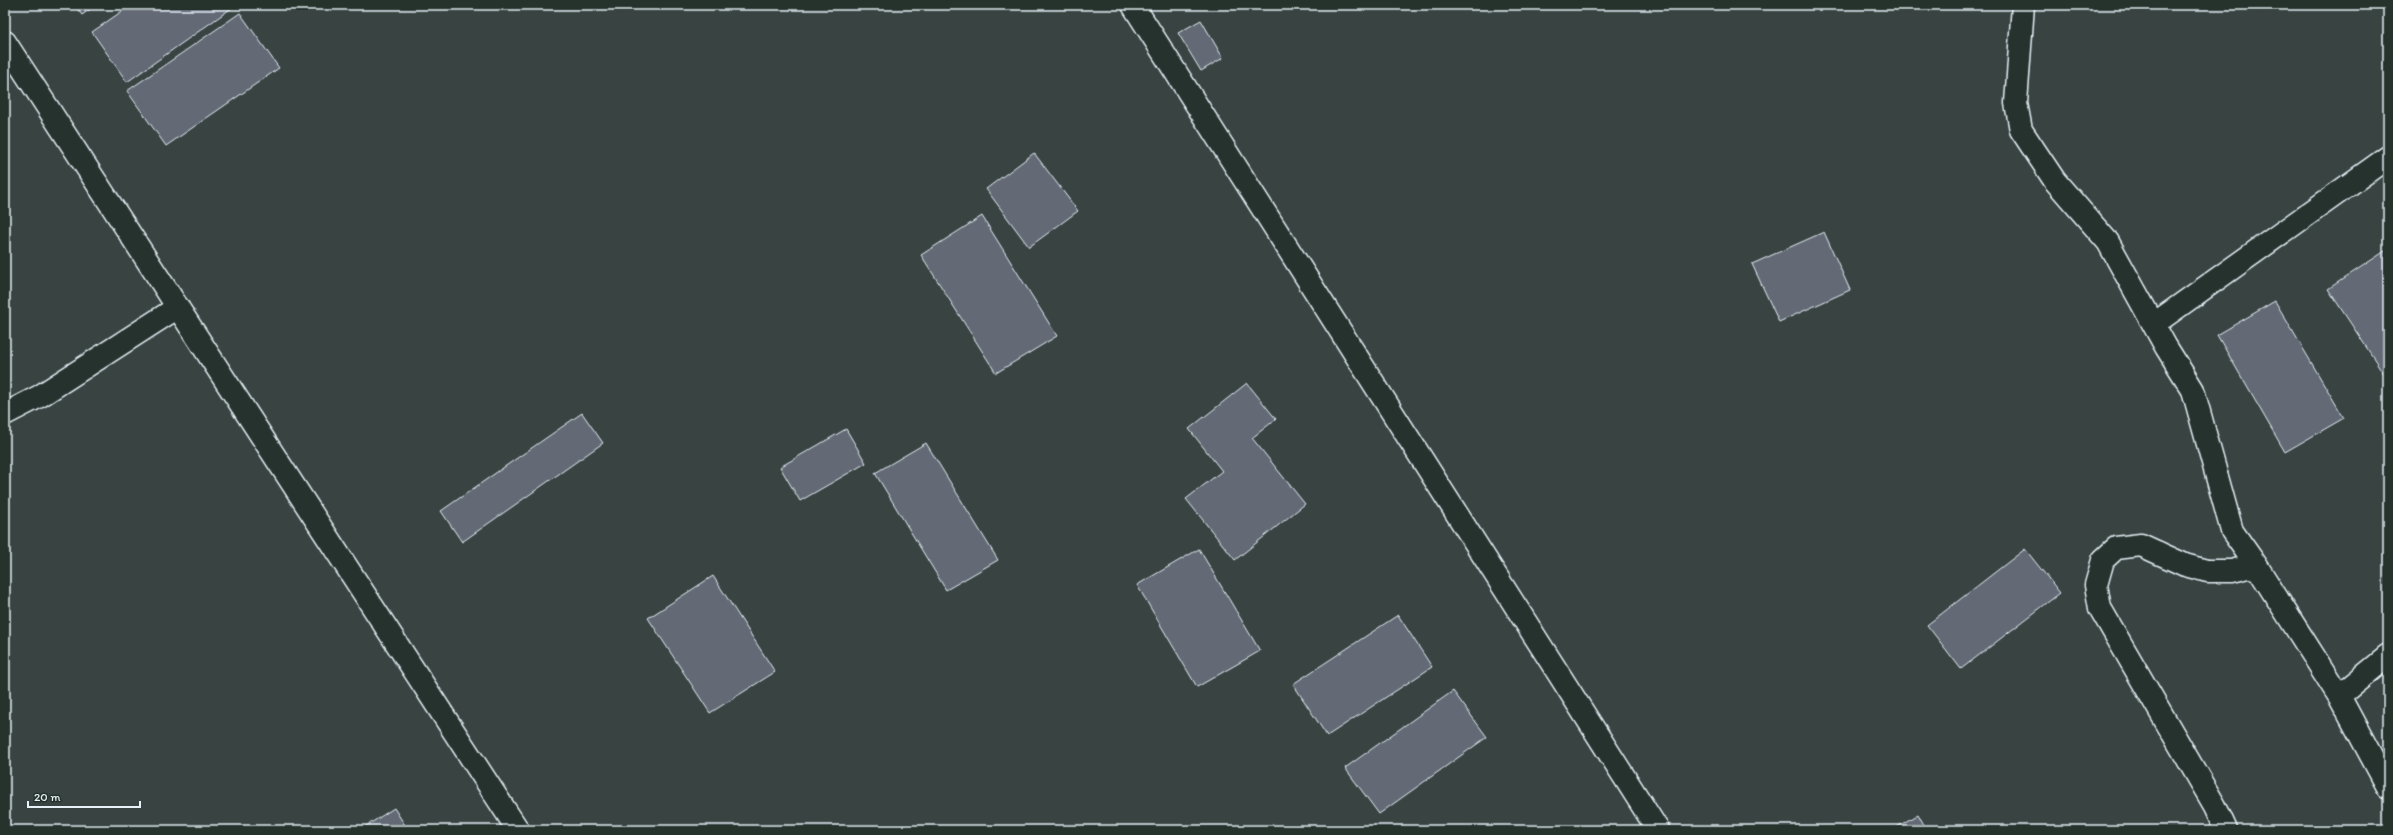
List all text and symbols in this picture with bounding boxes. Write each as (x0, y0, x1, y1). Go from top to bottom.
scale bar (28, 783, 140, 809)
text: 20 m (34, 790, 61, 804)

